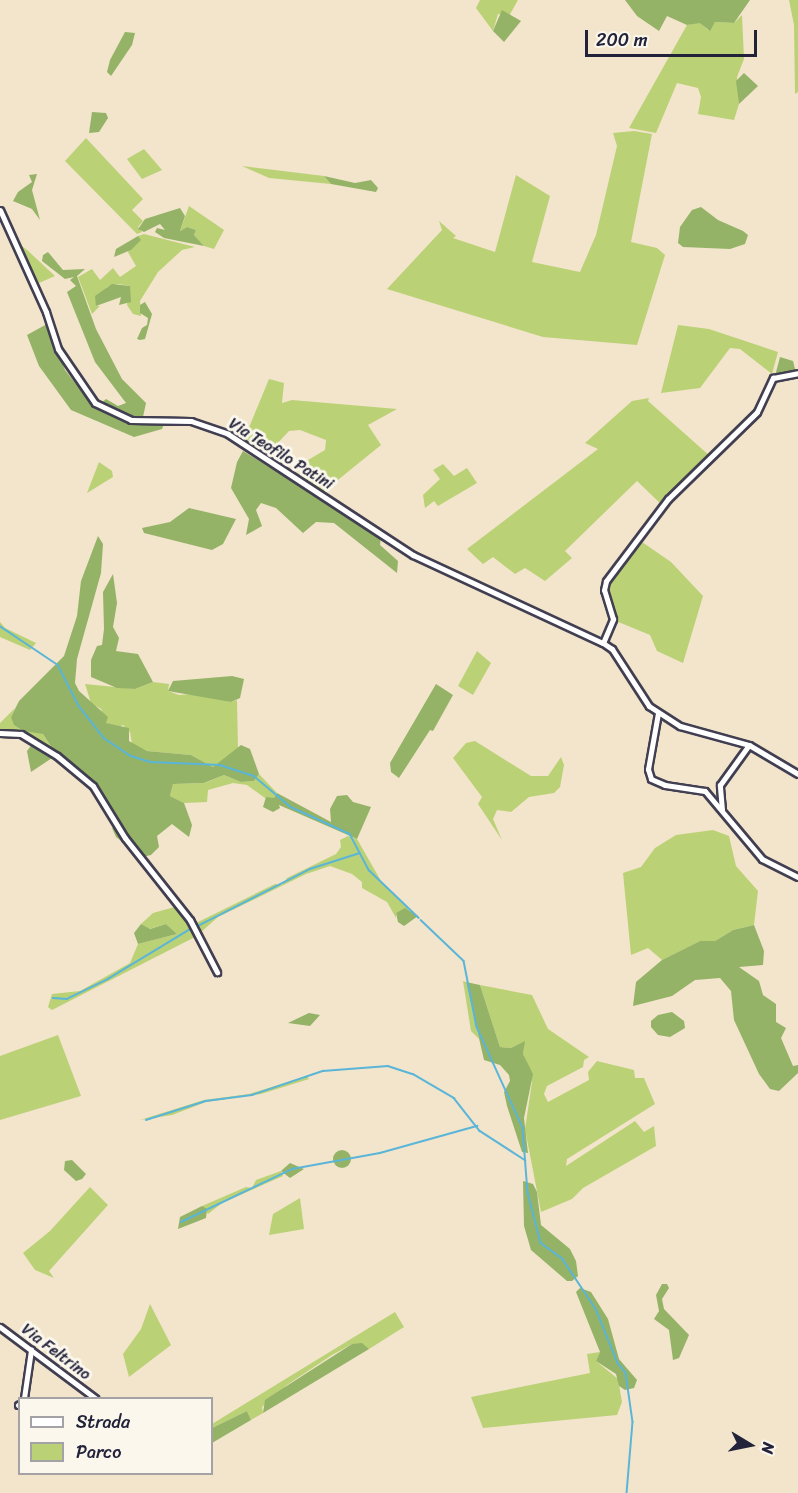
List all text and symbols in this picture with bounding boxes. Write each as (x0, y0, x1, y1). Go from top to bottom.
scale bar (588, 18, 760, 56)
text: 200 m (596, 24, 648, 56)
street label: Via Teofilo Patini (225, 414, 337, 494)
street label: Via Feltrino (17, 1320, 95, 1384)
legend (18, 1397, 213, 1475)
text: Strada (76, 1406, 130, 1438)
north arrow (720, 1415, 780, 1475)
text: Parco (76, 1436, 121, 1468)
text: N (753, 1440, 783, 1456)

